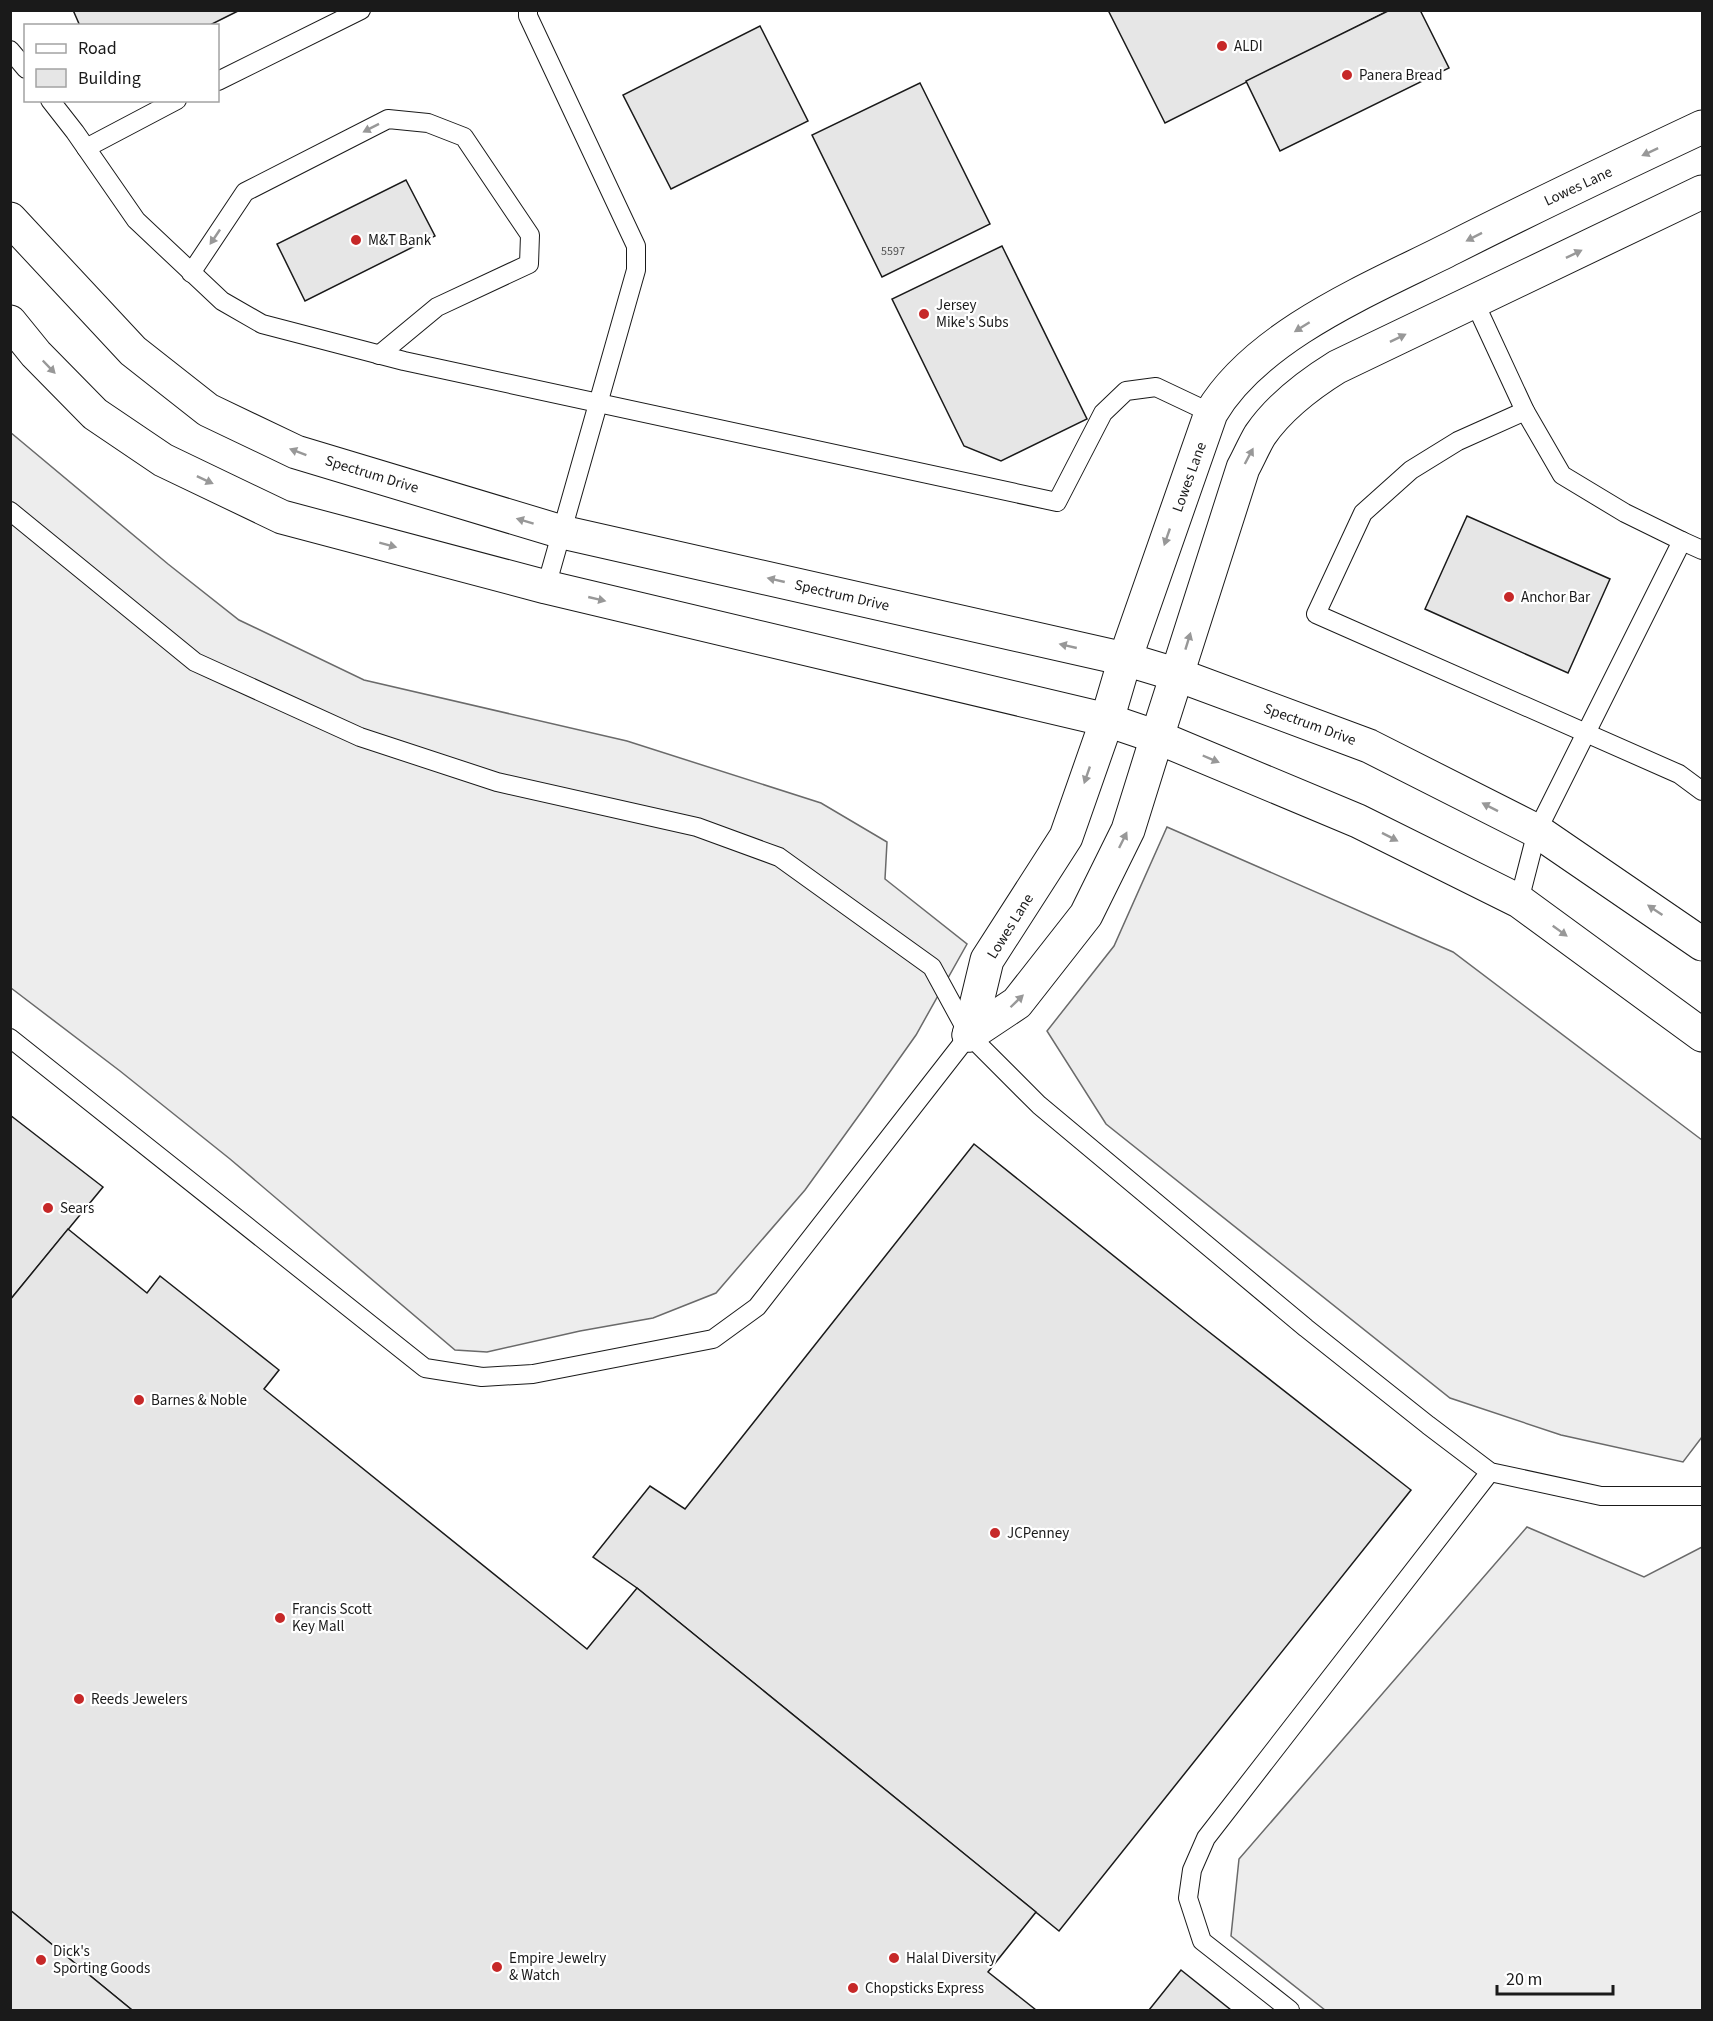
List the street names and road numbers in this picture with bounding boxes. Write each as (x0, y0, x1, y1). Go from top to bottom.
street label: Lowes Lane (1541, 161, 1616, 211)
street label: Lowes Lane (1167, 439, 1212, 515)
street label: Spectrum Drive (322, 450, 421, 499)
street label: Spectrum Drive (792, 574, 891, 617)
street label: Spectrum Drive (1261, 698, 1359, 751)
street label: Lowes Lane (982, 890, 1039, 963)

